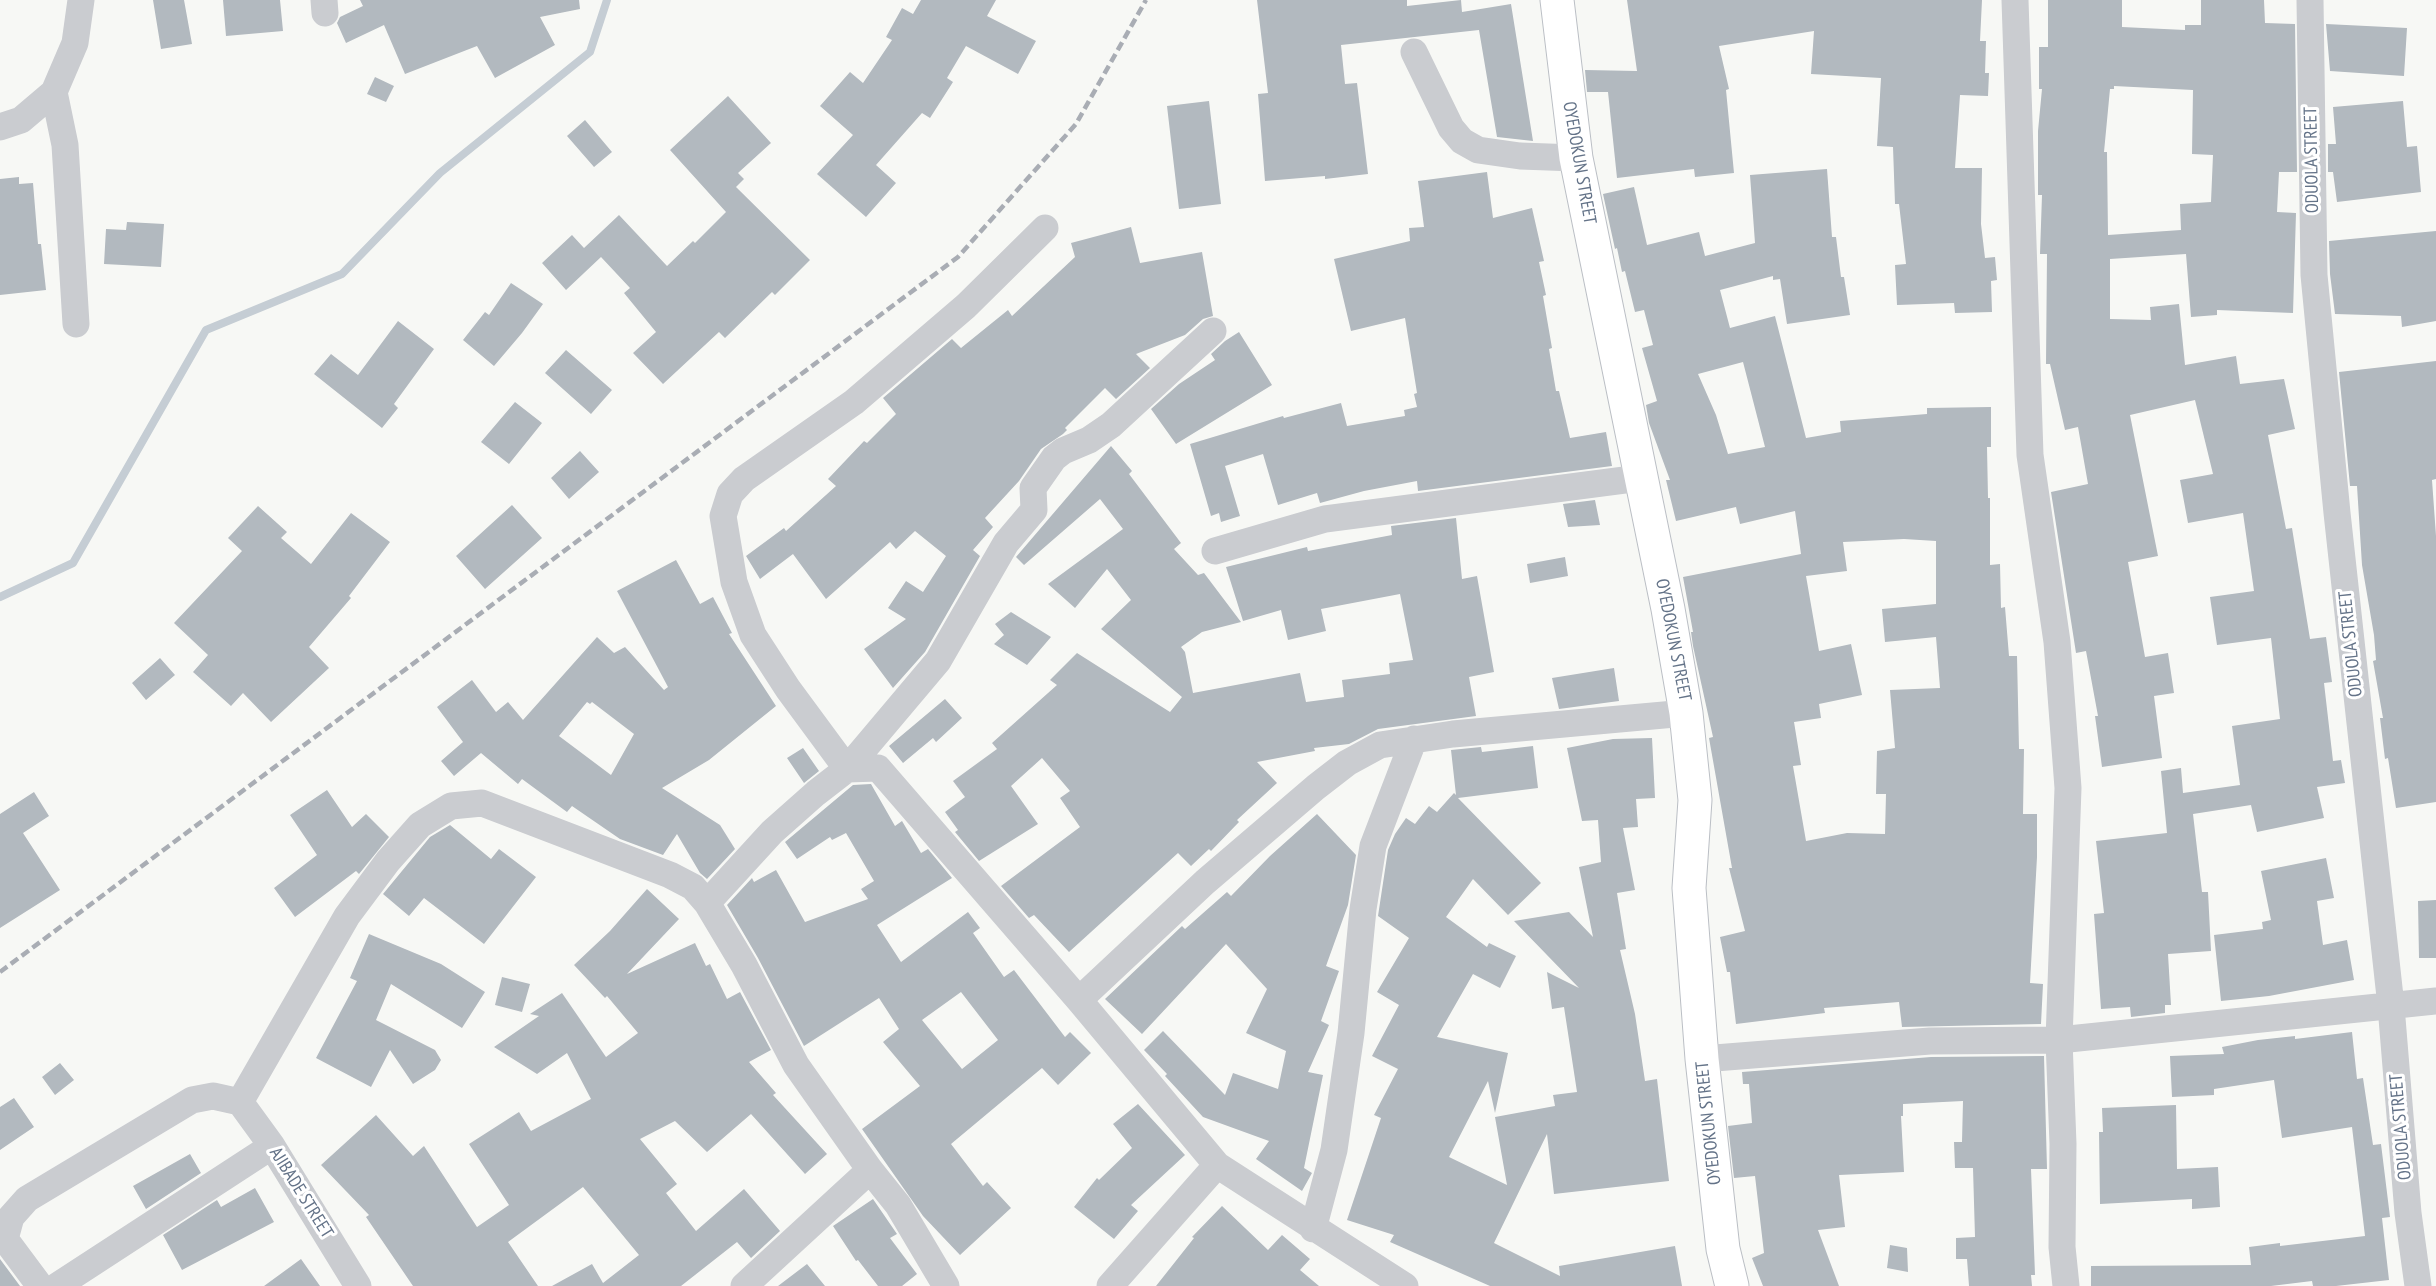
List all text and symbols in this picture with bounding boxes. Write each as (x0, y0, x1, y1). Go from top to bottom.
street label: OYEDOKUN STREET (1558, 100, 1600, 226)
street label: ODUOLA STREET (2300, 107, 2324, 213)
street label: OYEDOKUN STREET (1651, 577, 1695, 703)
street label: ODUOLA STREET (2335, 590, 2367, 698)
street label: OYEDOKUN STREET (1692, 1060, 1726, 1186)
street label: ODUOLA STREET (2386, 1073, 2416, 1181)
street label: AJIBADE STREET (265, 1144, 337, 1242)

